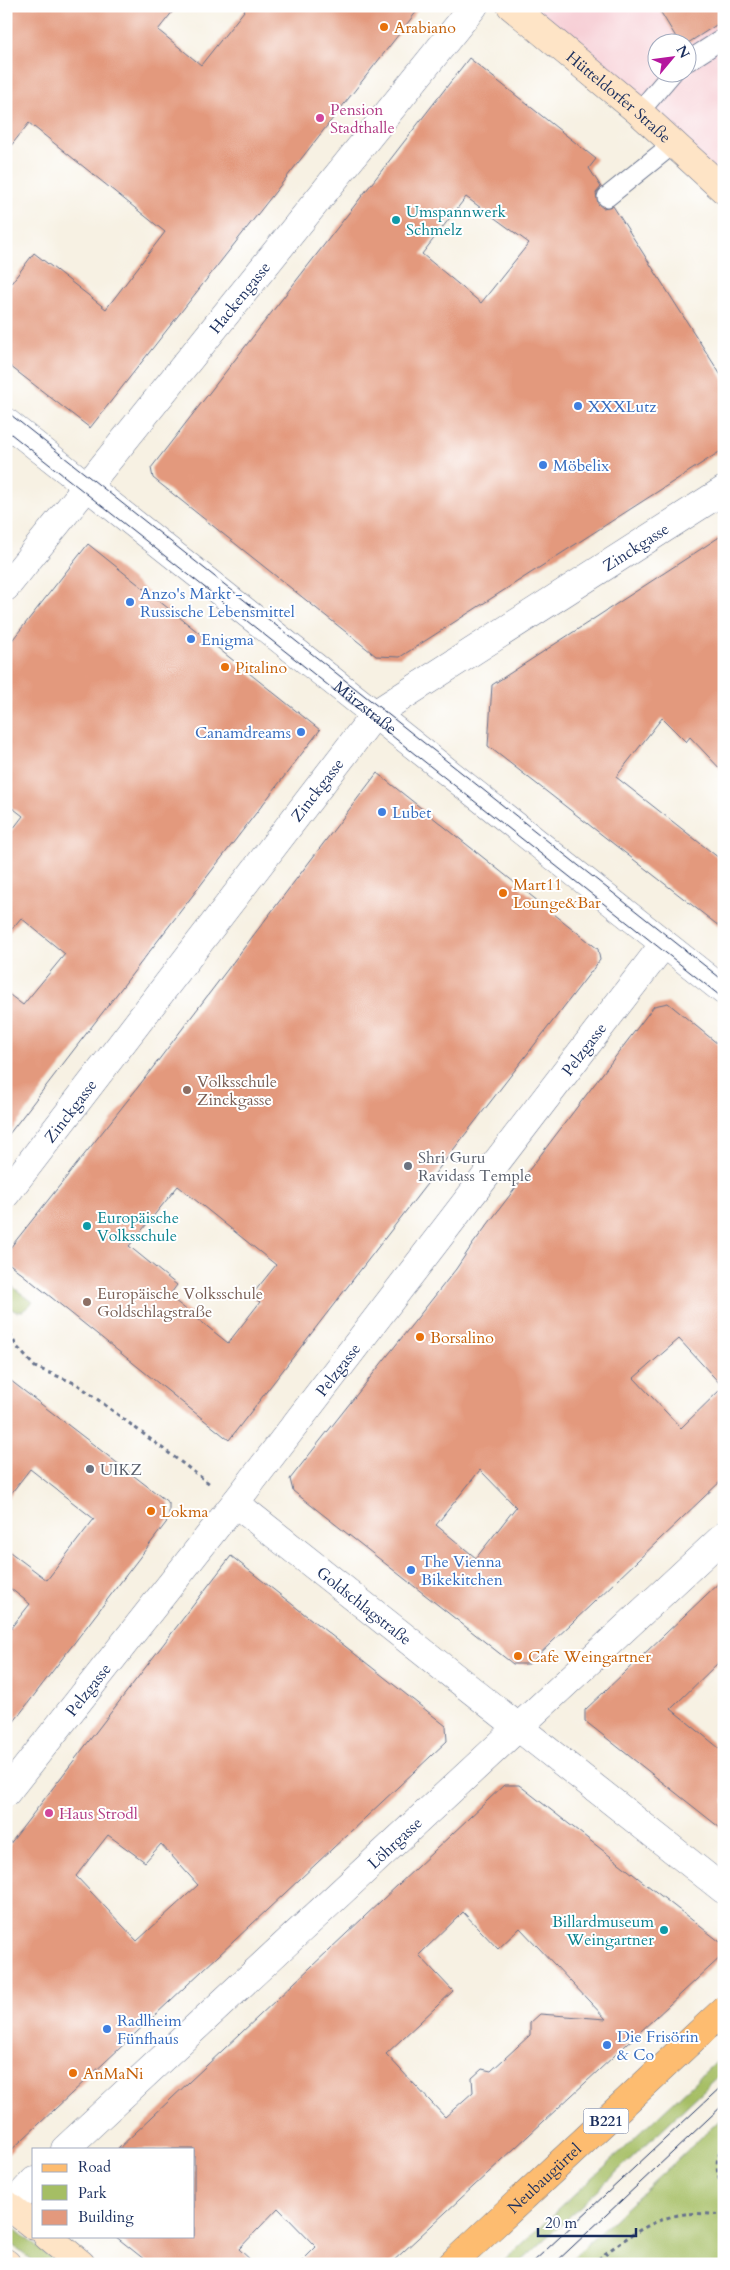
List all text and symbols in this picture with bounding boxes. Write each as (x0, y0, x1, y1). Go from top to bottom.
place label: Arabiano (394, 17, 456, 39)
marker: Arabiano (378, 21, 390, 33)
north arrow (648, 32, 698, 82)
text: N (672, 42, 694, 62)
street label: Hütteldorfer Straße (561, 46, 676, 148)
place label: Pension Stadthalle (330, 99, 395, 139)
marker: Pension Stadthalle (314, 112, 326, 124)
place label: Umspannwerk Schmelz (406, 201, 506, 241)
marker: Umspannwerk Schmelz (390, 214, 402, 226)
street label: Hackengasse (204, 257, 276, 338)
place label: XXXLutz (588, 396, 656, 418)
marker: XXXLutz (572, 400, 584, 412)
place label: Möbelix (553, 455, 609, 477)
marker: Möbelix (537, 459, 549, 471)
street label: Zinckgasse (599, 518, 673, 577)
place label: Anzo's Markt - Russische Lebensmittel (140, 583, 295, 623)
marker: Anzo's Markt - Russische Lebensmittel (124, 596, 136, 608)
place label: Enigma (201, 629, 254, 651)
marker: Enigma (185, 633, 197, 645)
place label: Pitalino (235, 657, 288, 679)
marker: Pitalino (219, 661, 231, 673)
street label: Märzstraße (329, 676, 401, 740)
place label: Canamdreams (195, 722, 291, 744)
marker: Canamdreams (295, 726, 307, 738)
street label: Zinckgasse (286, 754, 349, 827)
place label: Lubet (392, 802, 431, 824)
marker: Lubet (376, 806, 388, 818)
place label: Mart11 Lounge&Bar (513, 874, 601, 914)
marker: Mart11 Lounge&Bar (497, 887, 509, 899)
street label: Pelzgasse (557, 1018, 612, 1081)
place label: Volksschule Zinckgasse (197, 1071, 277, 1111)
street label: Zinckgasse (39, 1075, 102, 1148)
marker: Volksschule Zinckgasse (181, 1084, 193, 1096)
place label: Shri Guru Ravidass Temple (418, 1147, 531, 1187)
marker: Shri Guru Ravidass Temple (402, 1160, 414, 1172)
place label: Europäische Volksschule (97, 1207, 179, 1247)
marker: Europäische Volksschule (81, 1220, 93, 1232)
place label: Europäische Volksschule Goldschlagstraße (97, 1283, 263, 1323)
marker: Europäische Volksschule Goldschlagstraße (81, 1296, 93, 1308)
place label: Borsalino (430, 1327, 494, 1349)
marker: Borsalino (414, 1331, 426, 1343)
street label: Pelzgasse (311, 1339, 366, 1401)
place label: UIKZ (100, 1459, 142, 1481)
marker: UIKZ (84, 1463, 96, 1475)
place label: Lokma (161, 1501, 208, 1523)
marker: Lokma (145, 1505, 157, 1517)
place label: The Vienna Bikekitchen (421, 1551, 503, 1591)
street label: Goldschlagstraße (312, 1562, 416, 1651)
marker: The Vienna Bikekitchen (405, 1564, 417, 1576)
place label: Cafe Weingartner (528, 1646, 651, 1668)
marker: Cafe Weingartner (512, 1650, 524, 1662)
street label: Pelzgasse (61, 1659, 116, 1721)
place label: Haus Strodl (59, 1803, 138, 1825)
marker: Haus Strodl (43, 1807, 55, 1819)
street label: Löhrgasse (363, 1812, 427, 1874)
place label: Billardmuseum Weingartner (552, 1911, 654, 1951)
marker: Billardmuseum Weingartner (658, 1924, 670, 1936)
place label: Radlheim Fünfhaus (117, 2010, 182, 2050)
marker: Radlheim Fünfhaus (101, 2023, 113, 2035)
place label: Die Frisörin & Co (617, 2026, 699, 2066)
marker: Die Frisörin & Co (601, 2039, 613, 2051)
place label: AnMaNi (83, 2063, 144, 2085)
marker: AnMaNi (67, 2067, 79, 2079)
road number: B221 (584, 2108, 628, 2134)
street label: Neubaugürtel (503, 2139, 587, 2219)
legend (32, 2148, 195, 2238)
text: Road (78, 2157, 111, 2177)
text: Park (78, 2183, 107, 2203)
scale bar (538, 2205, 635, 2237)
text: Building (78, 2207, 134, 2227)
text: 20 m (545, 2213, 577, 2233)

